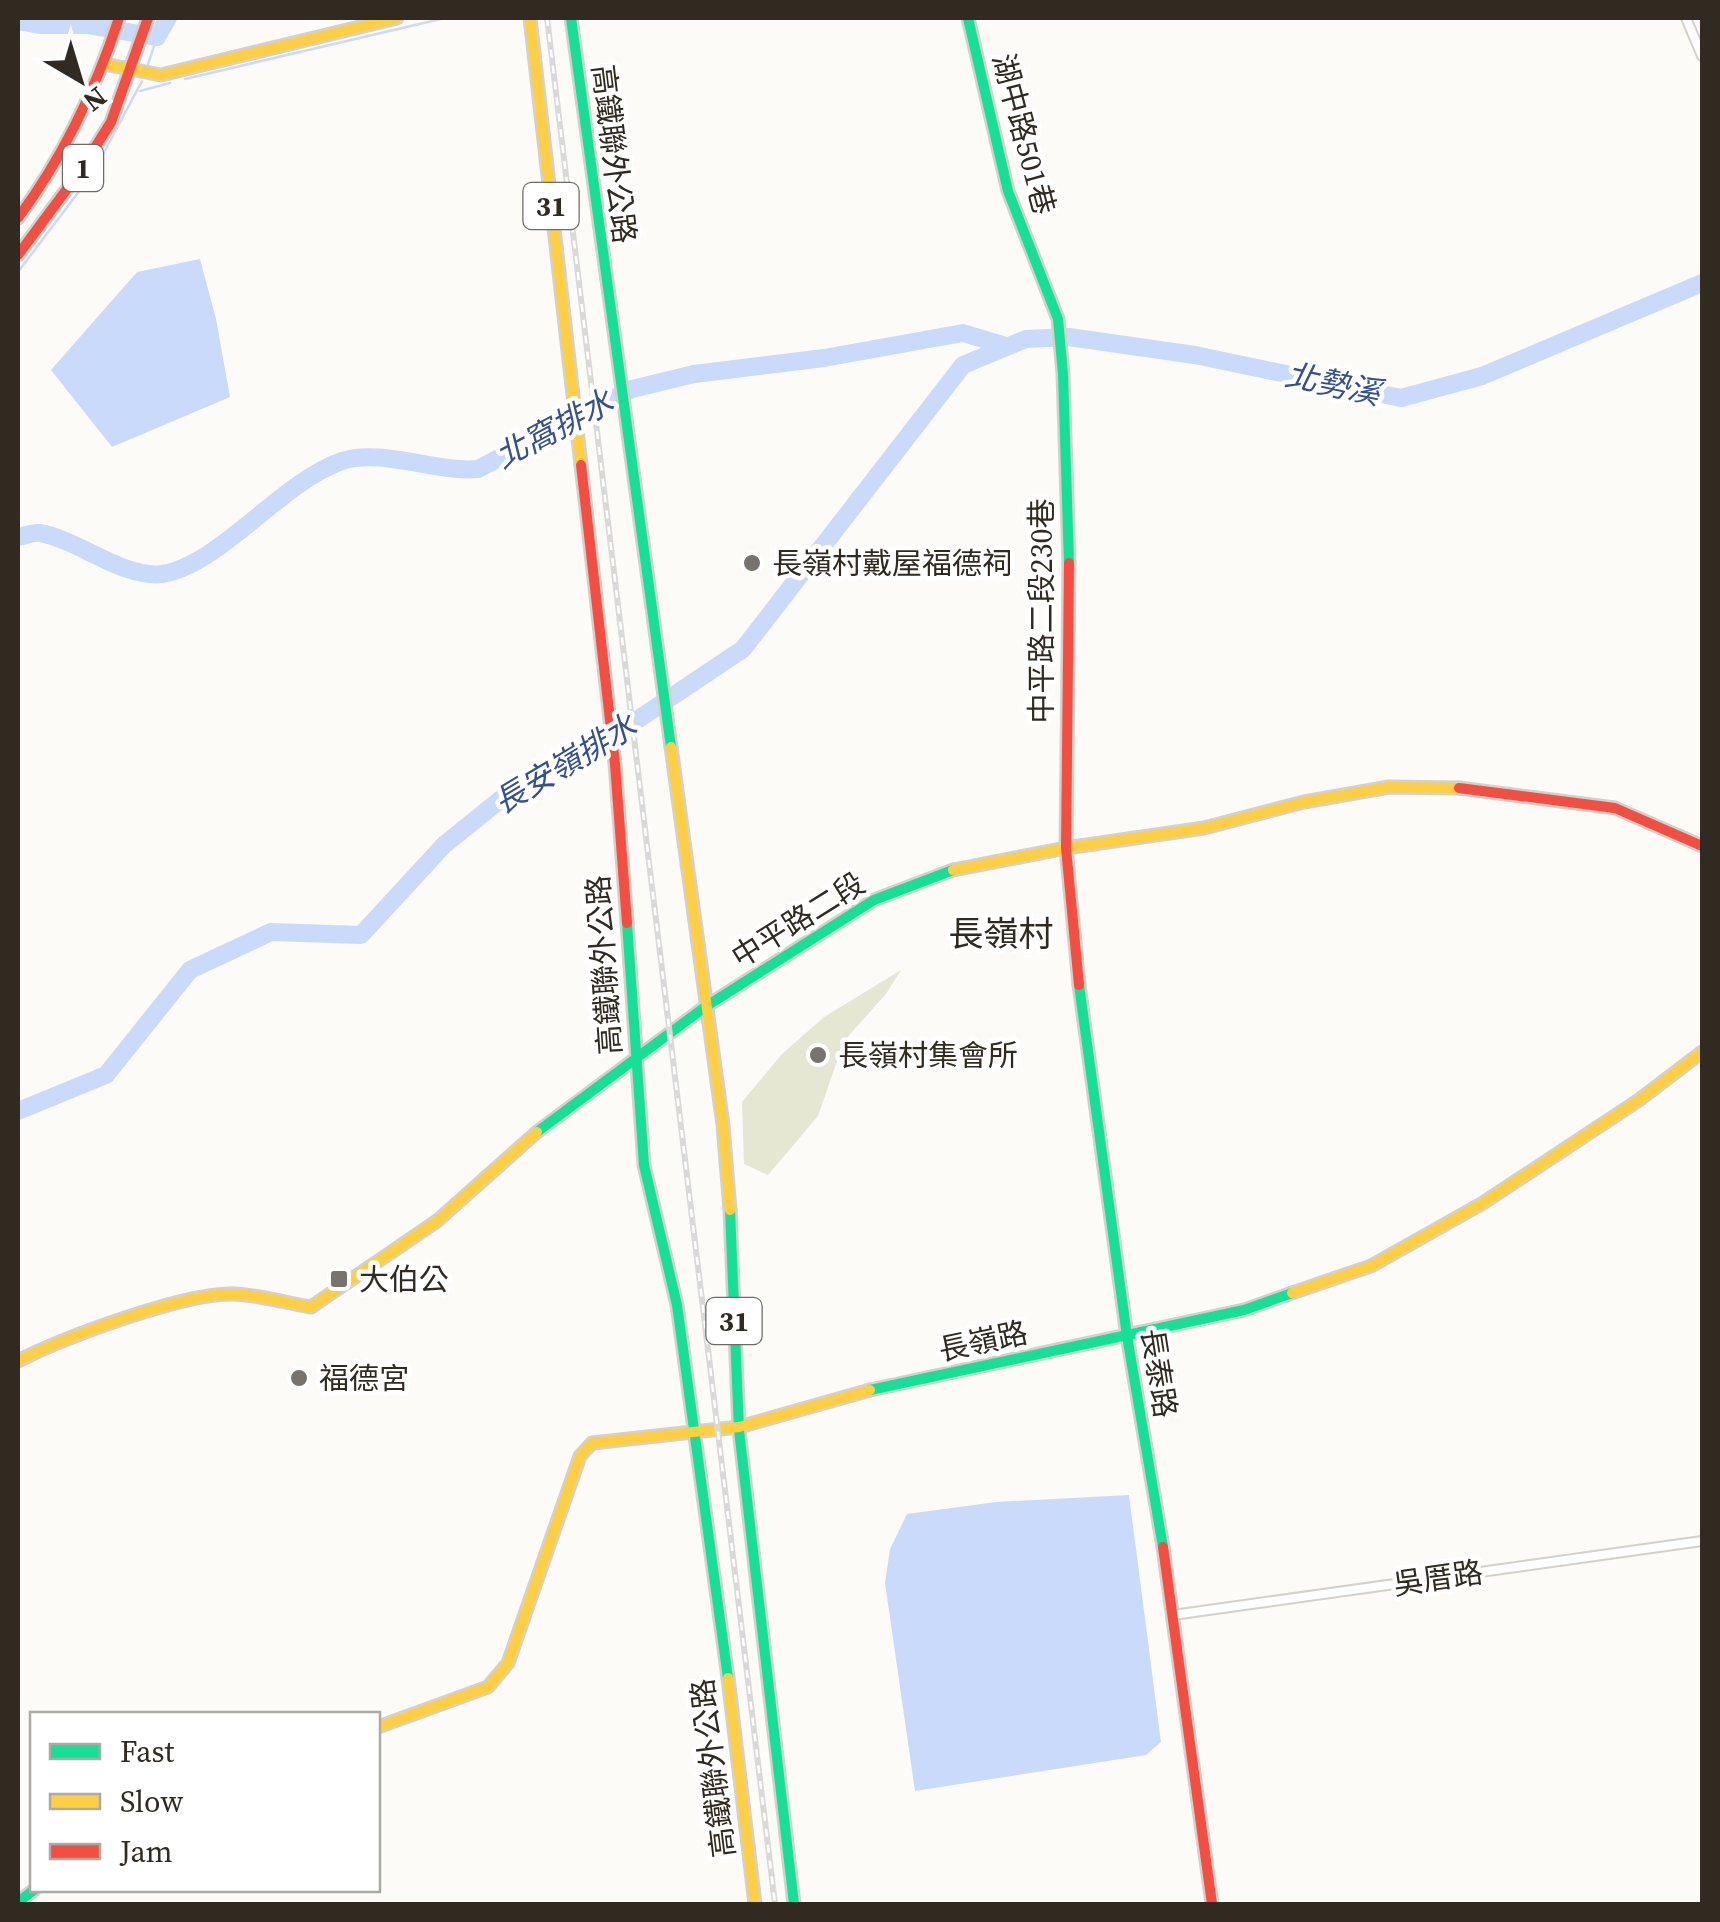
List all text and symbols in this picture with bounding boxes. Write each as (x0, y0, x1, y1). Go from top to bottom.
north arrow (30, 30, 130, 130)
street label: 湖中路501巷 (983, 49, 1065, 219)
street label: 高鐵聯外公路 (583, 62, 645, 246)
text: N (76, 78, 115, 121)
road number: 1 (63, 145, 103, 191)
road number: 31 (524, 183, 578, 229)
water label: 北勢溪 (1281, 352, 1388, 416)
water label: 北窩排水 (487, 379, 623, 478)
street label: 中平路二段230巷 (1021, 499, 1062, 724)
place label: 長嶺村戴屋福德祠 (772, 543, 1012, 584)
marker: 長嶺村戴屋福德祠 (741, 552, 763, 574)
water label: 長安嶺排水 (485, 703, 647, 824)
street label: 中平路二段 (724, 863, 872, 977)
street label: 高鐵聯外公路 (577, 874, 631, 1056)
district label: 長嶺村 (948, 910, 1054, 958)
place label: 長嶺村集會所 (838, 1035, 1018, 1076)
marker: 長嶺村集會所 (807, 1044, 829, 1066)
place label: 大伯公 (359, 1259, 449, 1300)
marker: 大伯公 (328, 1268, 350, 1290)
road number: 31 (706, 1298, 762, 1344)
street label: 長嶺路 (935, 1312, 1031, 1370)
street label: 長泰路 (1132, 1325, 1186, 1421)
place label: 福德宮 (319, 1358, 409, 1399)
marker: 福德宮 (288, 1367, 310, 1389)
street label: 吳厝路 (1391, 1551, 1485, 1605)
street label: 高鐵聯外公路 (682, 1676, 744, 1860)
legend (30, 1712, 380, 1892)
text: Fast (120, 1731, 174, 1772)
text: Slow (120, 1781, 183, 1822)
text: Jam (119, 1831, 173, 1872)

